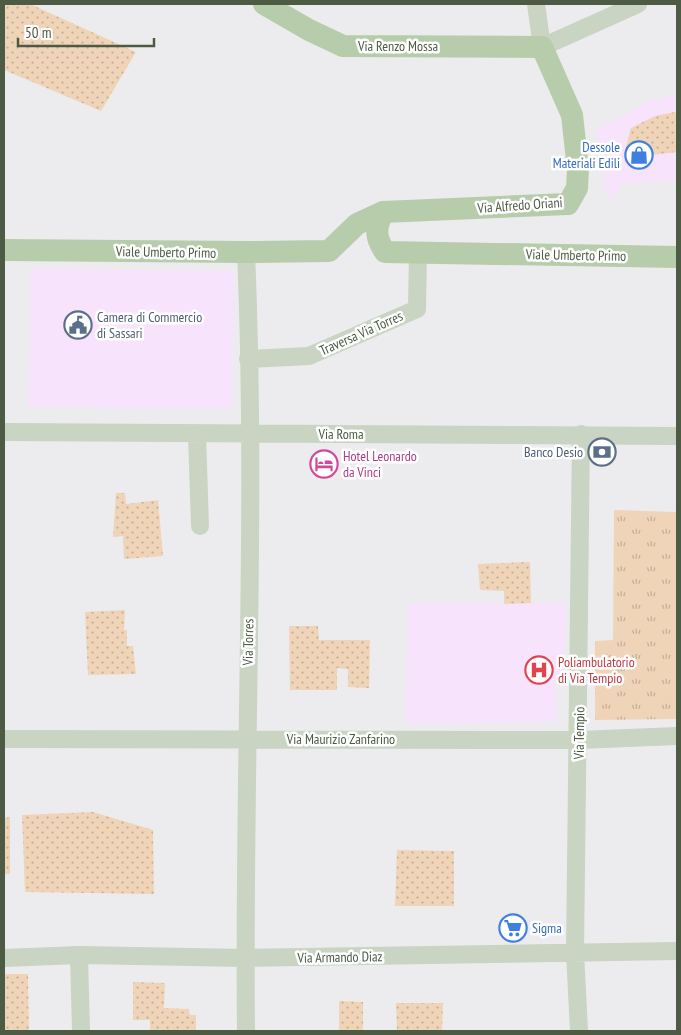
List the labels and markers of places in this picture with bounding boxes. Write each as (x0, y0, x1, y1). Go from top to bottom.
place label: Dessole Materiali Edili (553, 138, 620, 172)
shop icon: Dessole Materiali Edili (624, 140, 654, 170)
place label: Camera di Commercio di Sassari (97, 308, 202, 342)
public building icon: Camera di Commercio di Sassari (63, 310, 93, 340)
bank icon: Banco Desio (587, 437, 617, 467)
place label: Banco Desio (524, 443, 583, 461)
place label: Hotel Leonardo da Vinci (343, 447, 417, 481)
hotel icon: Hotel Leonardo da Vinci (309, 449, 339, 479)
place label: Poliambulatorio di Via Tempio (558, 653, 635, 687)
hospital icon: Poliambulatorio di Via Tempio (524, 655, 554, 685)
supermarket icon: Sigma (498, 913, 528, 943)
place label: Sigma (532, 919, 562, 937)

